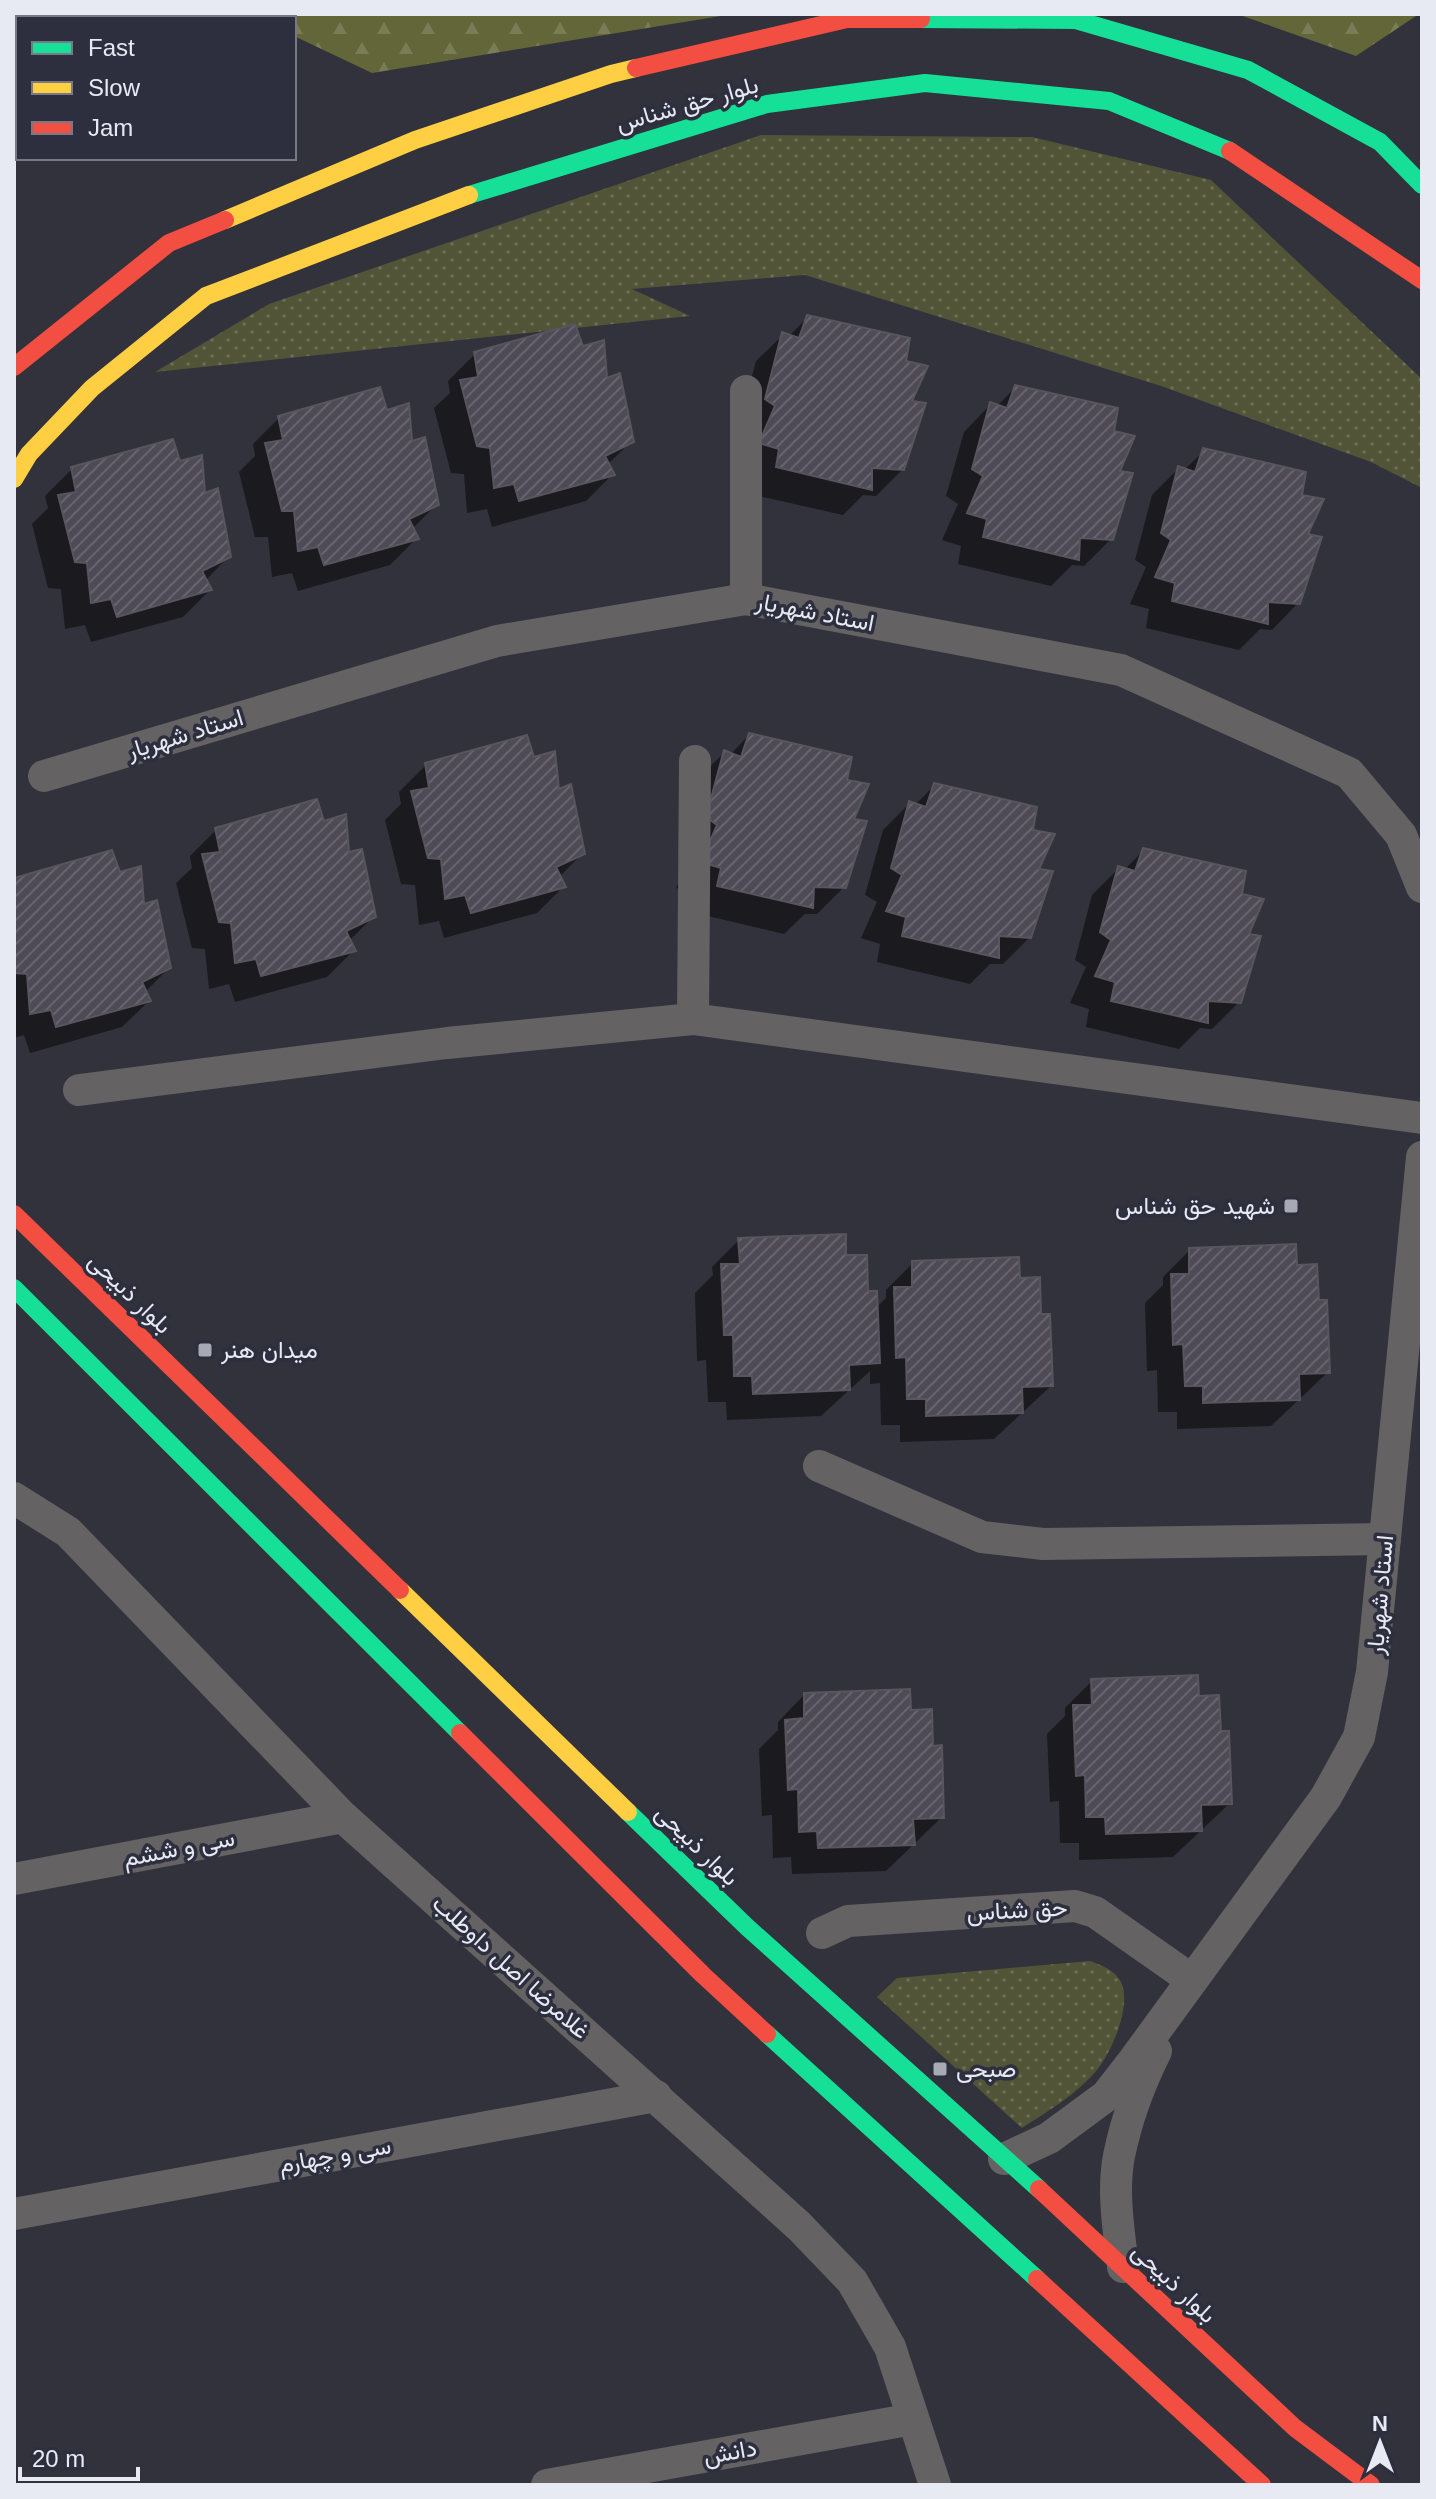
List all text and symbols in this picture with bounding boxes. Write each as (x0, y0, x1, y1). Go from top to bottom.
legend (16, 16, 296, 160)
text: Fast (88, 34, 135, 61)
street label: بلوار حق شناس (613, 70, 762, 139)
text: Slow (88, 74, 141, 101)
text: Jam (88, 114, 133, 141)
street label: استاد شهریار (752, 587, 877, 638)
street label: استاد شهریار (122, 703, 247, 766)
place label: شهید حق شناس (1115, 1192, 1275, 1221)
marker: شهید حق شناس (1282, 1197, 1300, 1215)
street label: بلوار ذبیحی (82, 1246, 178, 1340)
place label: میدان هنر (220, 1336, 318, 1365)
marker: میدان هنر (196, 1341, 214, 1359)
street label: استاد شهریار (1361, 1534, 1400, 1657)
street label: بلوار ذبیحی (649, 1798, 745, 1892)
street label: سی و ششم (121, 1823, 237, 1874)
street label: غلامرضا اصل داوطلب (426, 1889, 595, 2046)
street label: حق شناس (966, 1893, 1068, 1927)
place label: صبحی (956, 2055, 1016, 2083)
marker: صبحی (931, 2060, 949, 2078)
street label: سی و چهارم (277, 2131, 394, 2181)
street label: بلوار ذبیحی (1125, 2237, 1222, 2330)
north arrow (1340, 2403, 1420, 2483)
text: N (1372, 2411, 1388, 2436)
scale bar (20, 2431, 138, 2481)
street label: دانش (701, 2434, 759, 2470)
text: 20 m (32, 2445, 85, 2472)

